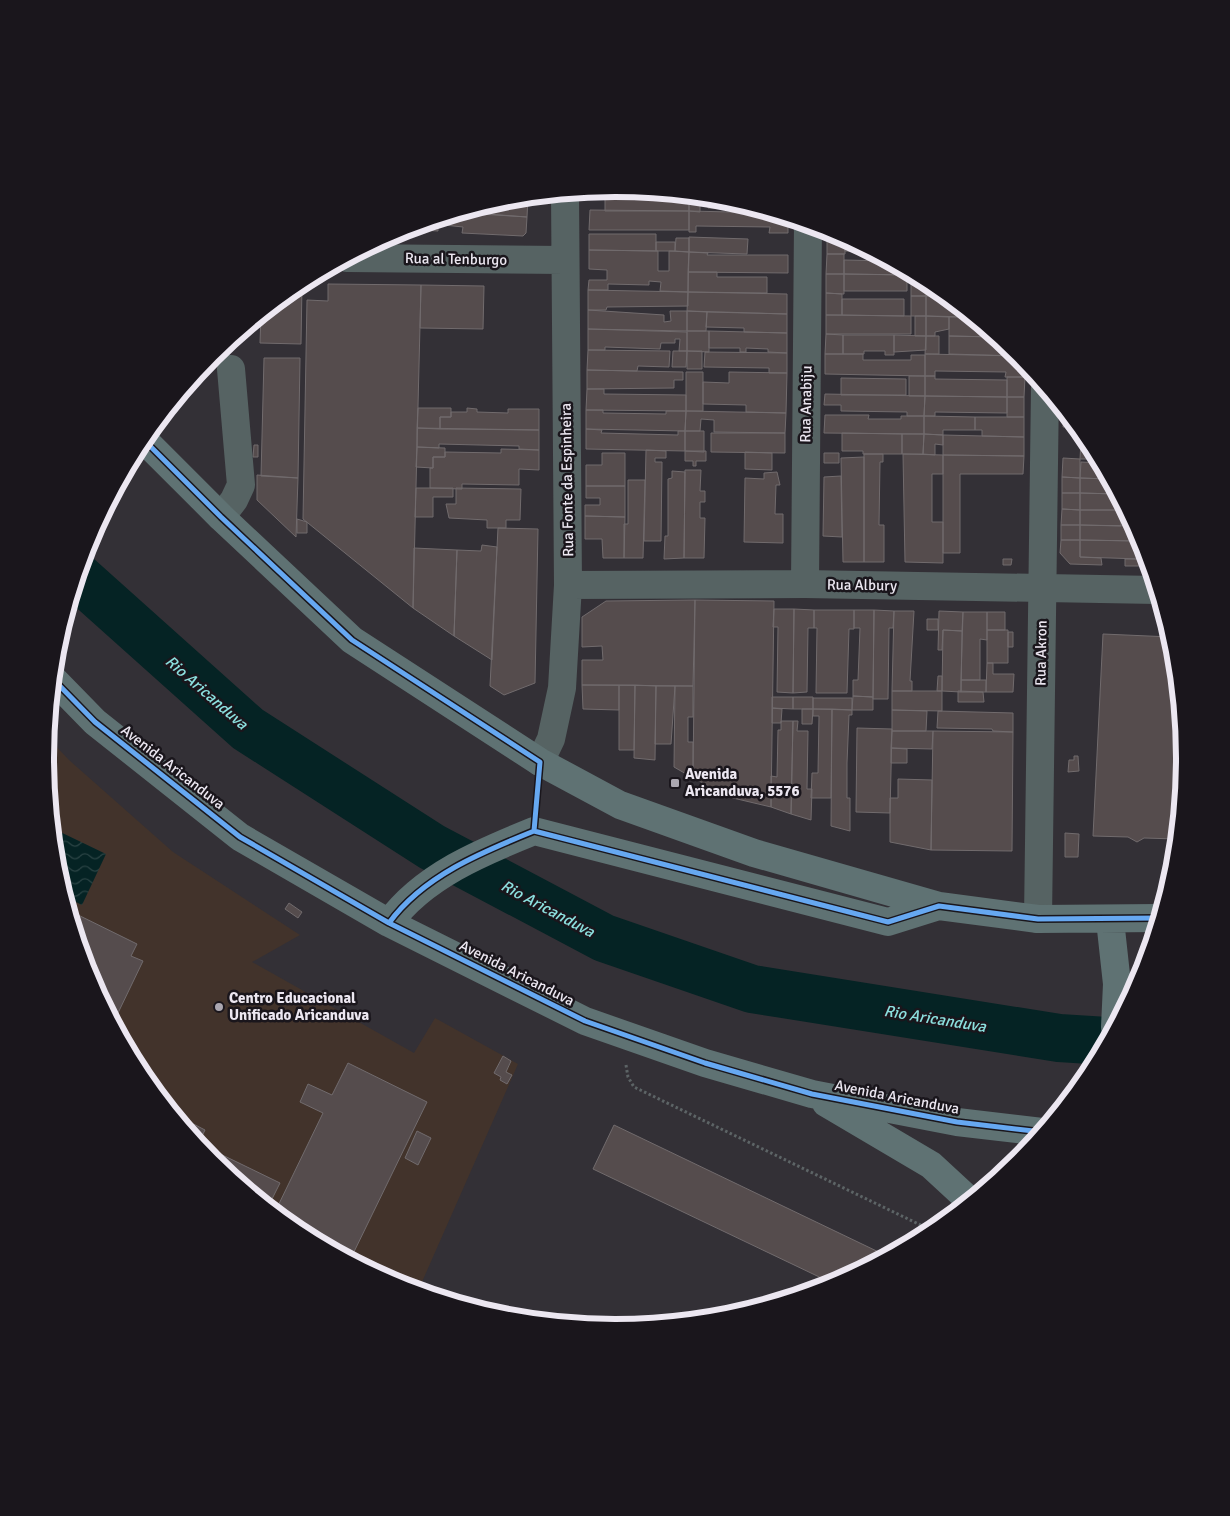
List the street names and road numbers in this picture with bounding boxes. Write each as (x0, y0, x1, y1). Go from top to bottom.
street label: Rua al Tenburgo (405, 249, 507, 269)
street label: Rua Anabiju (796, 365, 816, 443)
street label: Rua Fonte da Espinheira (557, 403, 577, 557)
street label: Rua Albury (827, 575, 897, 595)
street label: Rua Akron (1031, 620, 1051, 686)
street label: Avenida Aricanduva (118, 721, 228, 813)
street label: Avenida Aricanduva (457, 936, 577, 1010)
street label: Avenida Aricanduva (833, 1076, 961, 1118)

